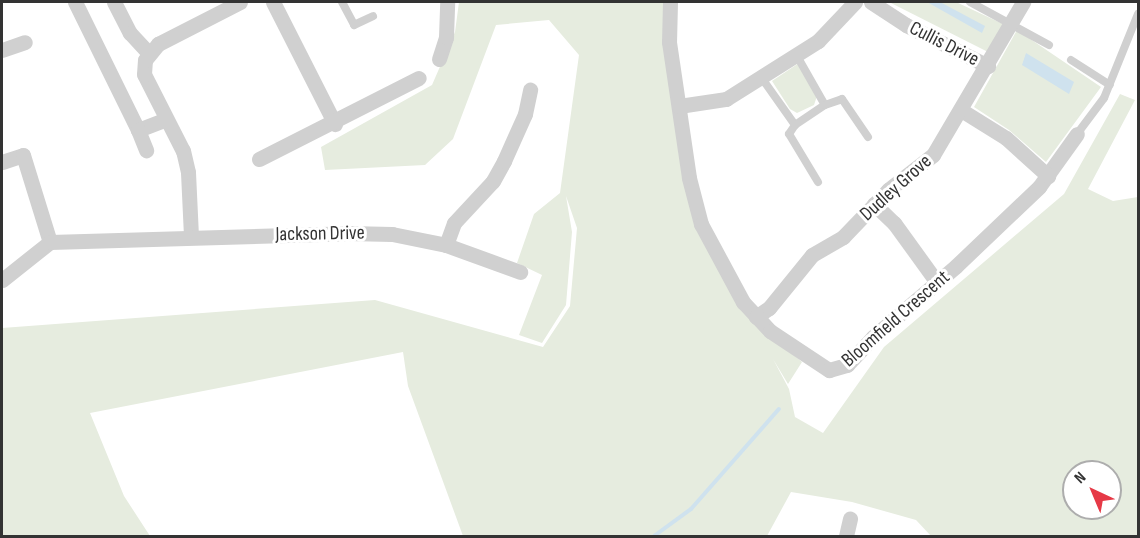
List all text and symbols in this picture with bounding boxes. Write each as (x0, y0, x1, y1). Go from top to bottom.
street label: Cullis Drive (905, 16, 983, 72)
street label: Dudley Grove (855, 150, 937, 226)
street label: Jackson Drive (275, 221, 365, 247)
street label: Bloomfield Crescent (837, 266, 955, 372)
north arrow (1062, 460, 1122, 520)
text: N (1071, 468, 1090, 488)

